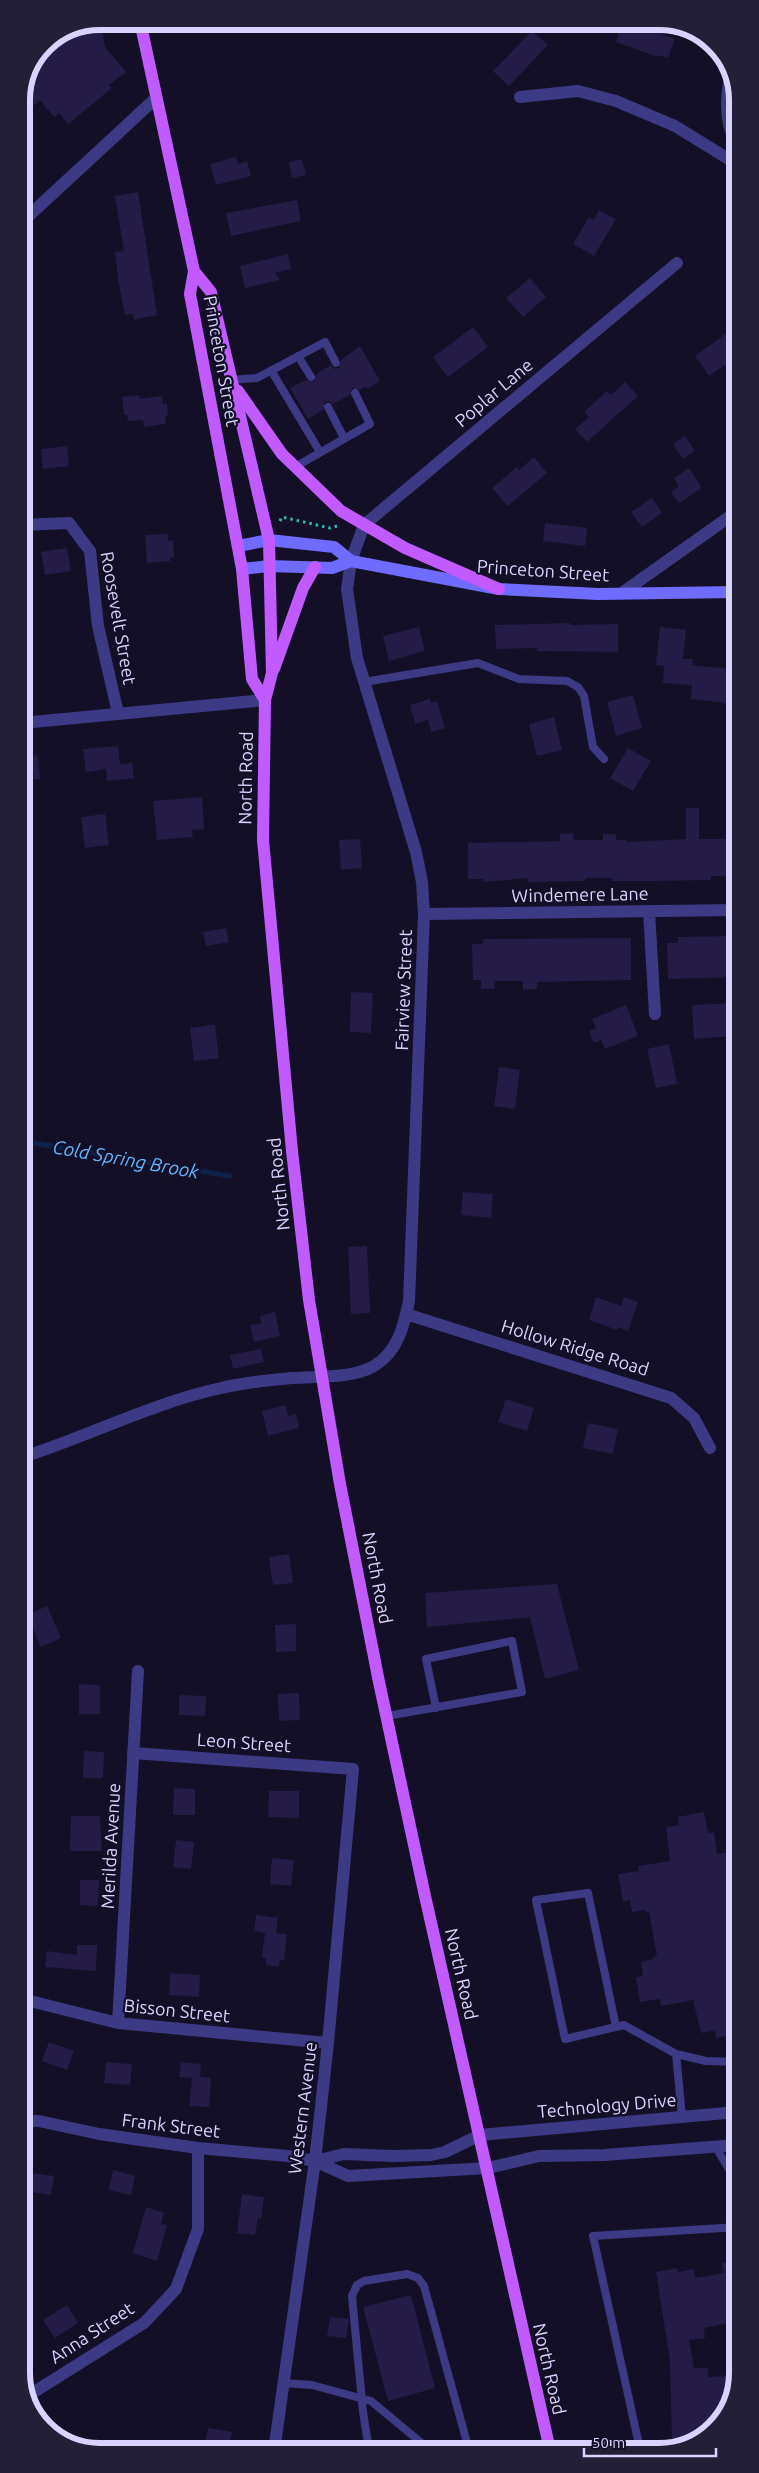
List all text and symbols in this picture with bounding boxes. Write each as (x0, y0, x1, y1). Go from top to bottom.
street label: Princeton Street (201, 294, 243, 428)
street label: Poplar Lane (450, 354, 536, 431)
street label: Roosevelt Street (97, 550, 141, 686)
street label: Princeton Street (476, 555, 610, 585)
street label: North Road (234, 731, 256, 825)
street label: Windemere Lane (511, 883, 649, 905)
street label: Fairview Street (391, 929, 415, 1051)
water label: Cold Spring Brook (51, 1135, 201, 1183)
street label: North Road (263, 1137, 293, 1231)
street label: Hollow Ridge Road (499, 1315, 651, 1379)
street label: North Road (359, 1530, 397, 1625)
street label: Leon Street (196, 1729, 292, 1755)
street label: Merilda Avenue (97, 1782, 123, 1909)
street label: North Road (442, 1926, 482, 2021)
street label: Bisson Street (123, 1994, 231, 2026)
street label: Western Avenue (284, 2041, 320, 2175)
street label: Technology Drive (537, 2089, 677, 2121)
street label: Frank Street (121, 2109, 221, 2141)
street label: Anna Street (46, 2298, 137, 2367)
street label: North Road (530, 2321, 570, 2416)
scale bar (584, 2426, 716, 2458)
text: 50 m (592, 2434, 625, 2451)

